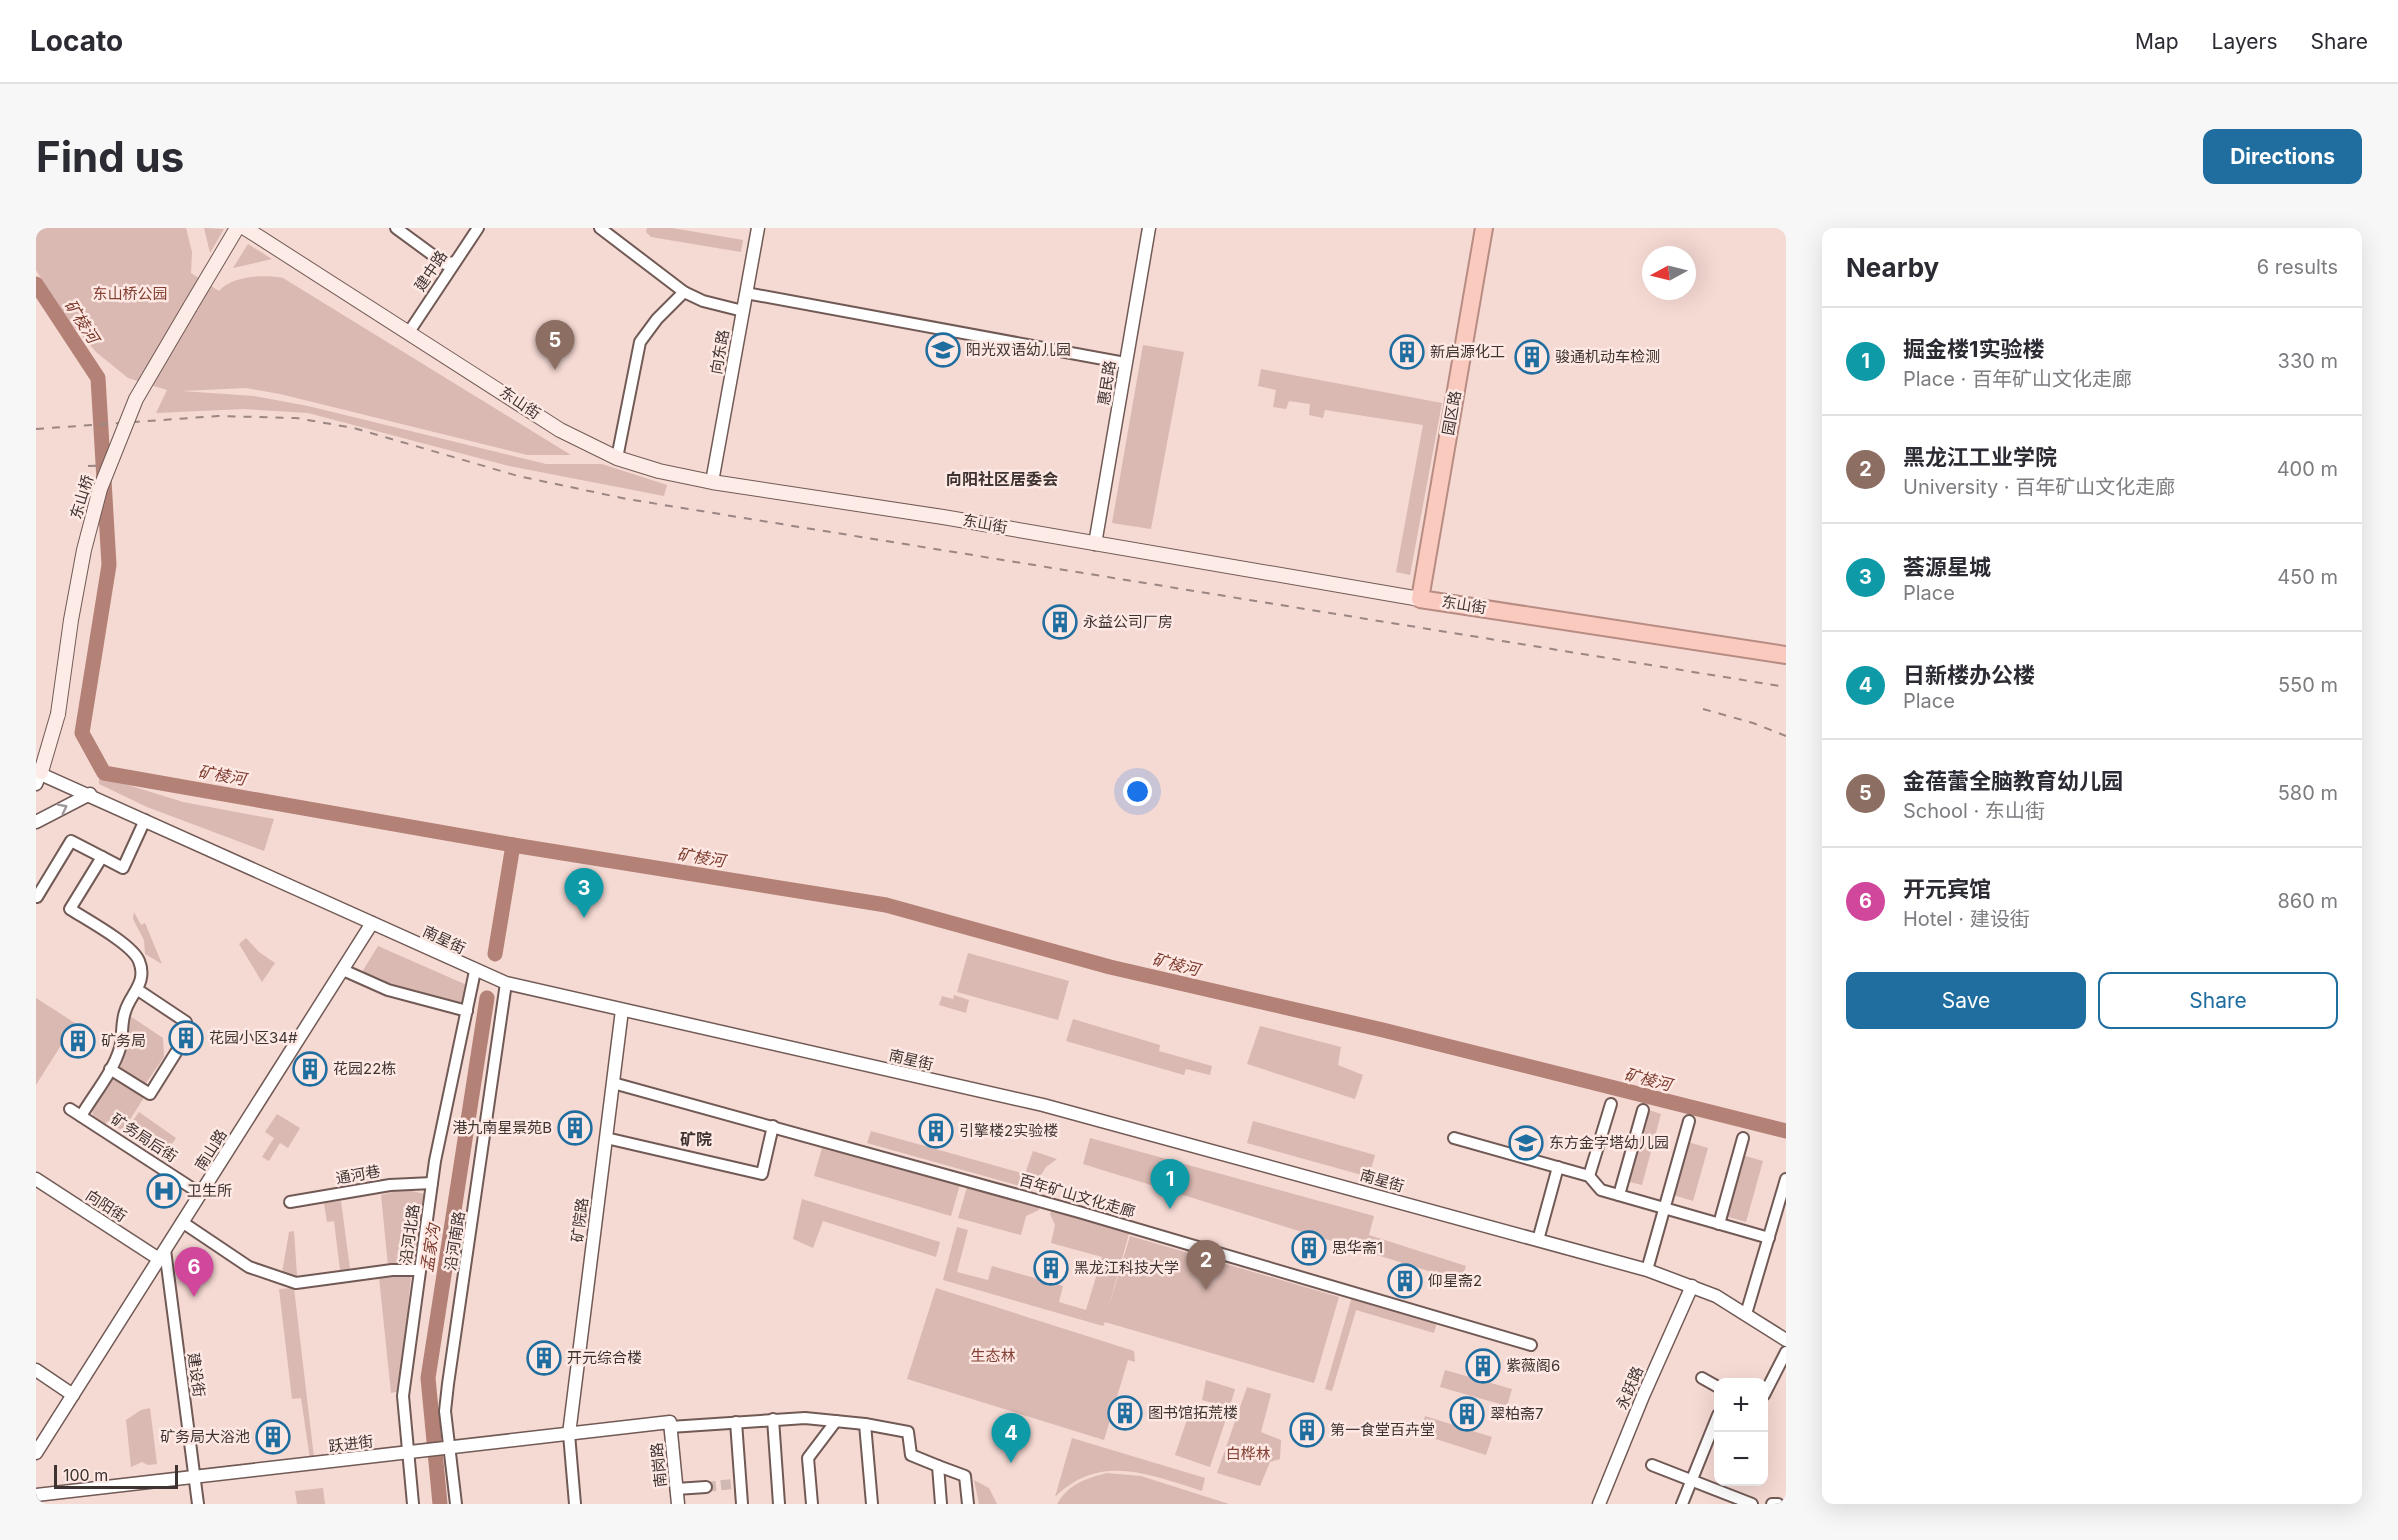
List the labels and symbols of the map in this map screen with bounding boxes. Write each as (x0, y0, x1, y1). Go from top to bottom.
north arrow (1642, 246, 1696, 300)
street label: 建中路 (410, 247, 451, 295)
park label: 东山桥公园 (92, 284, 168, 303)
water label: 矿棱河 (61, 295, 105, 349)
pin: 5 (536, 320, 574, 370)
street label: 向东路 (706, 328, 733, 376)
school or university icon: 阳光双语幼儿园 (925, 332, 961, 368)
building icon: 新启源化工 (1389, 334, 1425, 370)
building icon: 骏通机动车检测 (1514, 339, 1550, 375)
place label: 阳光双语幼儿园 (966, 340, 1071, 359)
place label: 新启源化工 (1430, 342, 1505, 361)
place label: 骏通机动车检测 (1555, 347, 1660, 366)
street label: 惠民路 (1094, 359, 1119, 407)
street label: 东山街 (496, 382, 544, 423)
street label: 园区路 (1438, 389, 1465, 437)
district label: 向阳社区居委会 (946, 469, 1058, 489)
street label: 东山桥 (66, 473, 97, 521)
street label: 东山街 (961, 510, 1009, 537)
street label: 东山街 (1440, 592, 1488, 617)
building icon: 永益公司厂房 (1042, 604, 1078, 640)
place label: 永益公司厂房 (1083, 612, 1173, 631)
water label: 矿棱河 (197, 761, 250, 790)
your location (1123, 777, 1152, 806)
one-way arrow (57, 804, 67, 815)
water label: 矿棱河 (676, 843, 729, 871)
pin: 3 (564, 868, 604, 918)
street label: 南星街 (420, 921, 469, 958)
water label: 矿棱河 (1150, 948, 1205, 980)
building icon: 花园小区34# (168, 1020, 204, 1056)
building icon: 矿务局 (60, 1023, 96, 1059)
place label: 花园小区34# (209, 1028, 298, 1047)
place label: 矿务局 (101, 1031, 146, 1050)
street label: 南星街 (887, 1045, 935, 1074)
building icon: 花园22栋 (292, 1051, 328, 1087)
place label: 花园22栋 (333, 1059, 396, 1078)
water label: 矿棱河 (1622, 1063, 1677, 1095)
street label: 矿务局后街 (108, 1109, 181, 1166)
building icon: 港九南星景苑B (557, 1110, 593, 1146)
building icon: 引擎楼2实验楼 (918, 1113, 954, 1149)
place label: 港九南星景苑B (452, 1118, 552, 1137)
place label: 引擎楼2实验楼 (959, 1121, 1058, 1140)
school or university icon: 东方金字塔幼儿园 (1508, 1125, 1544, 1161)
street label: 南山路 (191, 1126, 231, 1174)
district label: 矿院 (680, 1129, 712, 1149)
place label: 东方金字塔幼儿园 (1549, 1133, 1669, 1152)
pin: 1 (1150, 1160, 1190, 1209)
street label: 通河巷 (334, 1161, 382, 1188)
street label: 南星街 (1358, 1165, 1406, 1196)
street label: 百年矿山文化走廊 (1017, 1170, 1137, 1221)
hospital icon: 卫生所 (146, 1173, 182, 1209)
place label: 卫生所 (187, 1181, 232, 1200)
street label: 向阳街 (82, 1185, 130, 1226)
street label: 矿院路 (567, 1196, 592, 1243)
street label: 沿河北路 (396, 1203, 423, 1265)
street label: 沿河南路 (440, 1210, 469, 1272)
water label: 孟家沟 (416, 1221, 444, 1273)
building icon: 思华斋1 (1291, 1230, 1327, 1266)
place label: 思华斋1 (1332, 1238, 1383, 1257)
pin: 2 (1186, 1240, 1226, 1290)
pin: 6 (174, 1248, 214, 1297)
building icon: 黑龙江科技大学 (1033, 1250, 1069, 1286)
place label: 黑龙江科技大学 (1074, 1258, 1179, 1277)
building icon: 仰星斋2 (1387, 1263, 1423, 1299)
place label: 仰星斋2 (1428, 1271, 1482, 1290)
building icon: 开元综合楼 (526, 1340, 562, 1376)
park label: 生态林 (970, 1346, 1016, 1365)
place label: 开元综合楼 (567, 1348, 642, 1367)
building icon: 紫薇阁6 (1465, 1348, 1501, 1384)
street label: 建设街 (184, 1351, 209, 1399)
place label: 紫薇阁6 (1506, 1356, 1560, 1375)
street label: 永跃路 (1612, 1363, 1647, 1412)
building icon: 图书馆拓荒楼 (1107, 1395, 1143, 1431)
building icon: 翠柏斋7 (1449, 1396, 1485, 1432)
place label: 图书馆拓荒楼 (1148, 1403, 1238, 1422)
place label: 翠柏斋7 (1490, 1404, 1544, 1423)
building icon: 第一食堂百卉堂 (1289, 1412, 1325, 1448)
pin: 4 (992, 1414, 1030, 1463)
building icon: 矿务局大浴池 (255, 1419, 291, 1455)
place label: 第一食堂百卉堂 (1330, 1420, 1435, 1439)
place label: 矿务局大浴池 (160, 1427, 250, 1446)
street label: 跃进街 (327, 1431, 374, 1456)
street label: 南岗路 (647, 1442, 670, 1488)
park label: 白桦林 (1225, 1444, 1271, 1463)
scale bar (54, 1462, 178, 1490)

